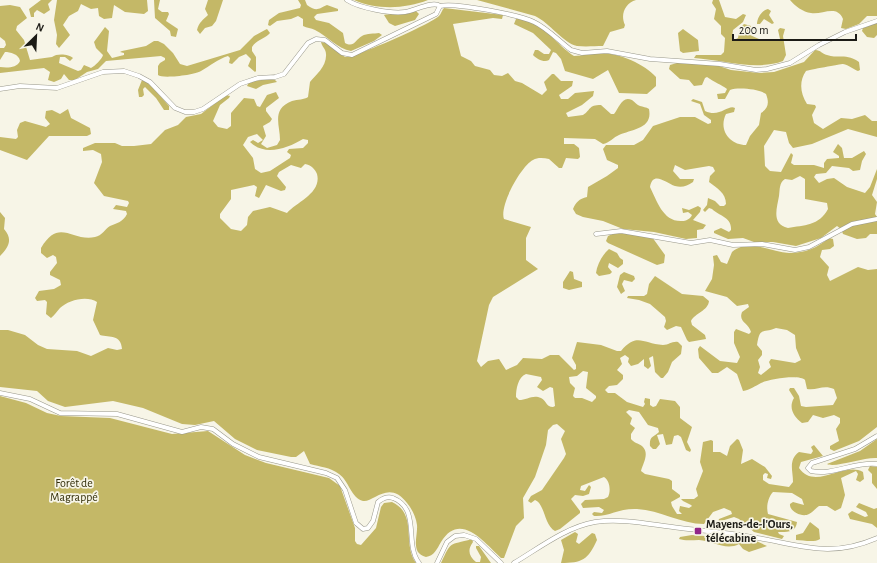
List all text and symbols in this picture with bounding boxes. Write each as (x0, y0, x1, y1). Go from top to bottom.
north arrow (16, 16, 56, 56)
scale bar (733, 16, 856, 42)
text: N (34, 21, 46, 34)
text: 200 m (739, 24, 769, 36)
park label: Forêt de Magrappé (50, 477, 98, 503)
place label: Mayens-de-l'Ours, télécabine (706, 518, 793, 544)
marker: Mayens-de-l'Ours, télécabine (693, 526, 703, 536)

